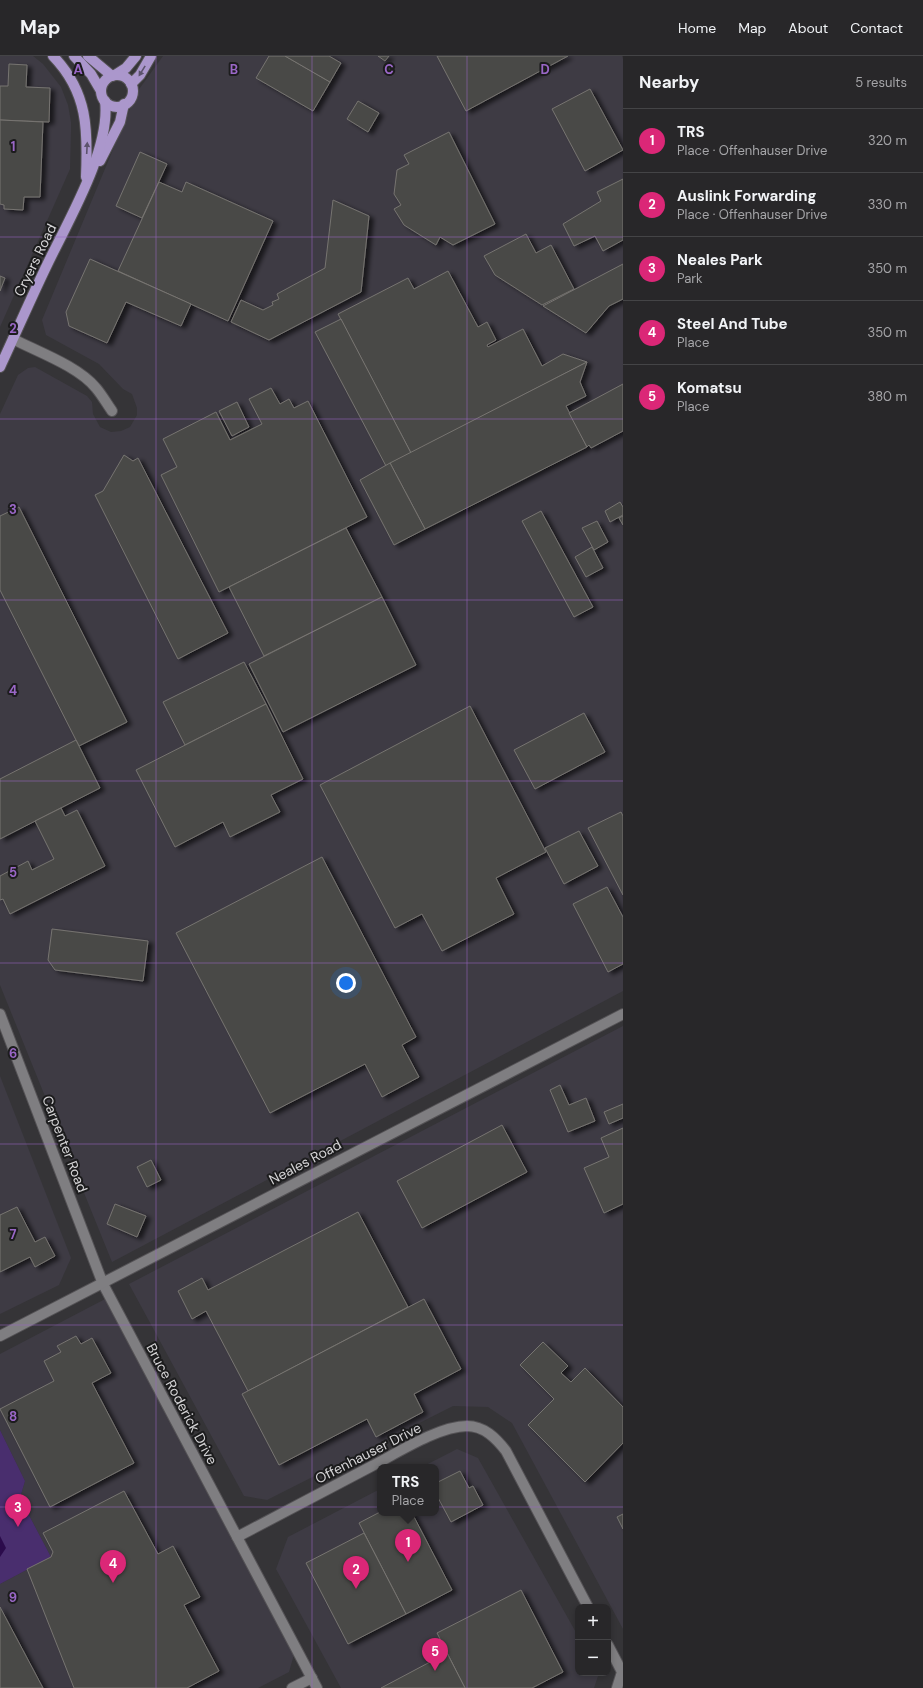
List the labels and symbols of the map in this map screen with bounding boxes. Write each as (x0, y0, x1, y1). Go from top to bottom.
text: A (73, 61, 83, 78)
text: B (230, 61, 238, 78)
text: C (384, 61, 394, 78)
text: D (540, 61, 550, 78)
one-way arrow (138, 66, 146, 76)
text: 1 (11, 138, 15, 155)
one-way arrow (84, 141, 90, 154)
street label: Cryers Road (10, 221, 60, 299)
text: 2 (9, 320, 17, 337)
text: 3 (9, 501, 17, 518)
text: 4 (9, 682, 17, 699)
text: 5 (9, 864, 17, 881)
your location (336, 973, 356, 993)
text: 6 (9, 1045, 17, 1062)
street label: Carpenter Road (38, 1093, 92, 1195)
street label: Neales Road (266, 1135, 344, 1189)
text: 7 (10, 1226, 17, 1243)
street label: Bruce Roderick Drive (142, 1340, 222, 1468)
text: 8 (9, 1408, 17, 1425)
street label: Offenhauser Drive (312, 1418, 424, 1488)
pin: 3 (5, 1494, 31, 1527)
pin: 1 (395, 1529, 421, 1562)
pin: 4 (100, 1550, 126, 1583)
pin: 2 (343, 1556, 369, 1589)
text: 9 (9, 1589, 17, 1606)
pin: 5 (422, 1638, 448, 1671)

